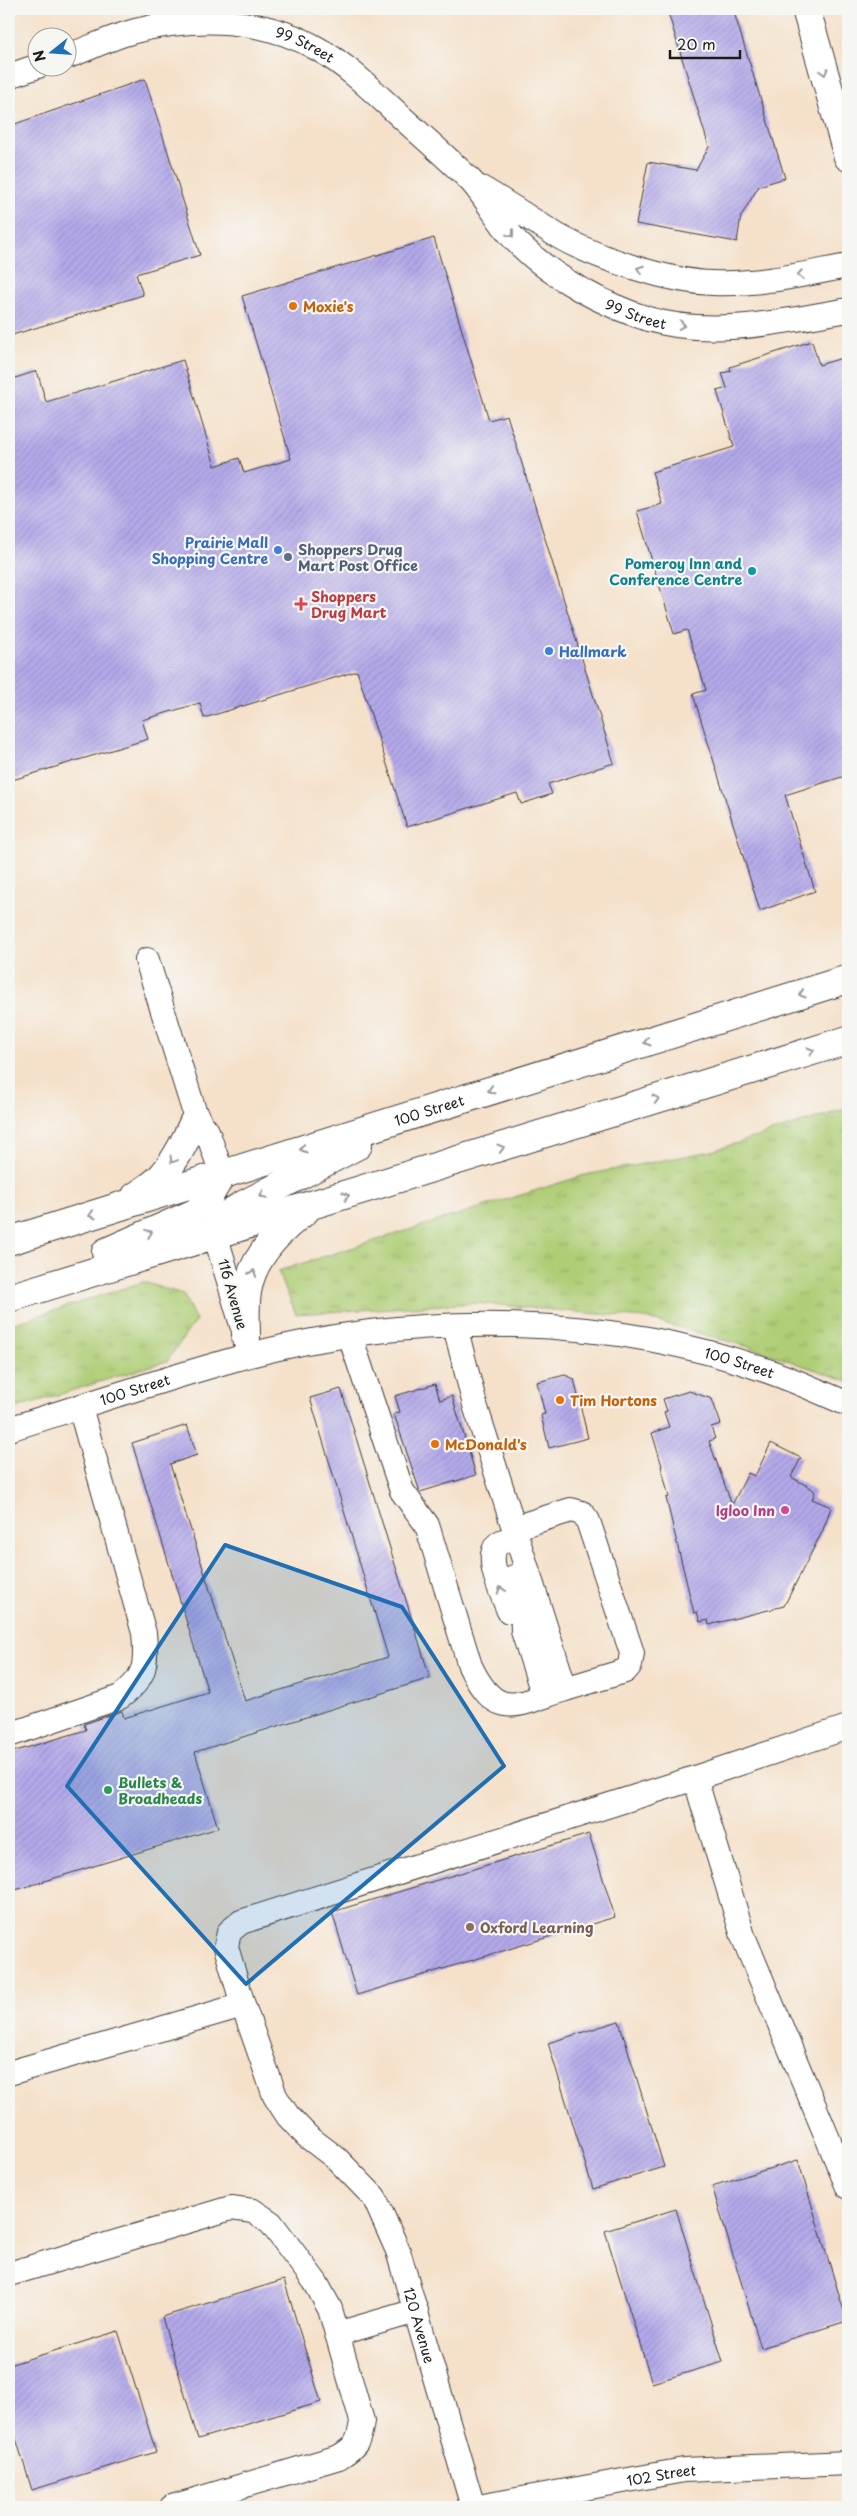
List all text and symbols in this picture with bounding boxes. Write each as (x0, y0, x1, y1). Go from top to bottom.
street label: 99 Street (273, 21, 339, 67)
north arrow (28, 28, 78, 78)
scale bar (670, 28, 740, 60)
text: 20 m (677, 32, 716, 55)
text: N (27, 48, 51, 64)
one-way arrow (818, 68, 828, 76)
one-way arrow (506, 228, 514, 237)
one-way arrow (636, 265, 645, 275)
one-way arrow (796, 269, 805, 279)
street label: 99 Street (602, 293, 669, 334)
place label: Moxie's (303, 296, 354, 317)
marker: Moxie's (287, 300, 299, 312)
one-way arrow (678, 320, 687, 330)
place label: Prairie Mall Shopping Centre (151, 532, 268, 569)
place label: Shoppers Drug Mart Post Office (298, 539, 418, 576)
marker: Prairie Mall Shopping Centre (272, 544, 284, 556)
marker: Shoppers Drug Mart Post Office (282, 551, 294, 563)
place label: Pomeroy Inn and Conference Centre (609, 553, 743, 590)
marker: Pomeroy Inn and Conference Centre (746, 565, 758, 577)
place label: Shoppers Drug Mart (311, 586, 387, 623)
marker: Shoppers Drug Mart (295, 598, 307, 610)
place label: Hallmark (559, 641, 627, 662)
marker: Hallmark (543, 645, 555, 657)
one-way arrow (798, 988, 806, 998)
one-way arrow (643, 1036, 651, 1046)
one-way arrow (807, 1047, 815, 1057)
one-way arrow (488, 1085, 496, 1095)
street label: 100 Street (392, 1089, 467, 1131)
one-way arrow (652, 1095, 660, 1105)
one-way arrow (299, 1143, 308, 1153)
one-way arrow (496, 1143, 505, 1153)
one-way arrow (170, 1155, 180, 1164)
one-way arrow (259, 1189, 268, 1199)
one-way arrow (341, 1191, 350, 1201)
one-way arrow (88, 1209, 96, 1219)
one-way arrow (144, 1229, 153, 1239)
street label: 116 Avenue (213, 1256, 253, 1332)
one-way arrow (247, 1269, 257, 1278)
street label: 100 Street (702, 1342, 778, 1383)
street label: 100 Street (97, 1368, 173, 1410)
place label: Tim Hortons (570, 1390, 657, 1411)
marker: Tim Hortons (554, 1394, 566, 1406)
place label: McDonald's (445, 1434, 527, 1455)
marker: McDonald's (429, 1438, 441, 1450)
place label: Igloo Inn (716, 1500, 775, 1521)
marker: Igloo Inn (779, 1504, 791, 1516)
one-way arrow (497, 1586, 507, 1595)
place label: Bullets & Broadheads (118, 1772, 202, 1809)
marker: Bullets & Broadheads (102, 1784, 114, 1796)
place label: Oxford Learning (480, 1917, 593, 1938)
marker: Oxford Learning (464, 1921, 476, 1933)
street label: 120 Avenue (399, 2285, 441, 2366)
street label: 102 Street (625, 2459, 696, 2491)

